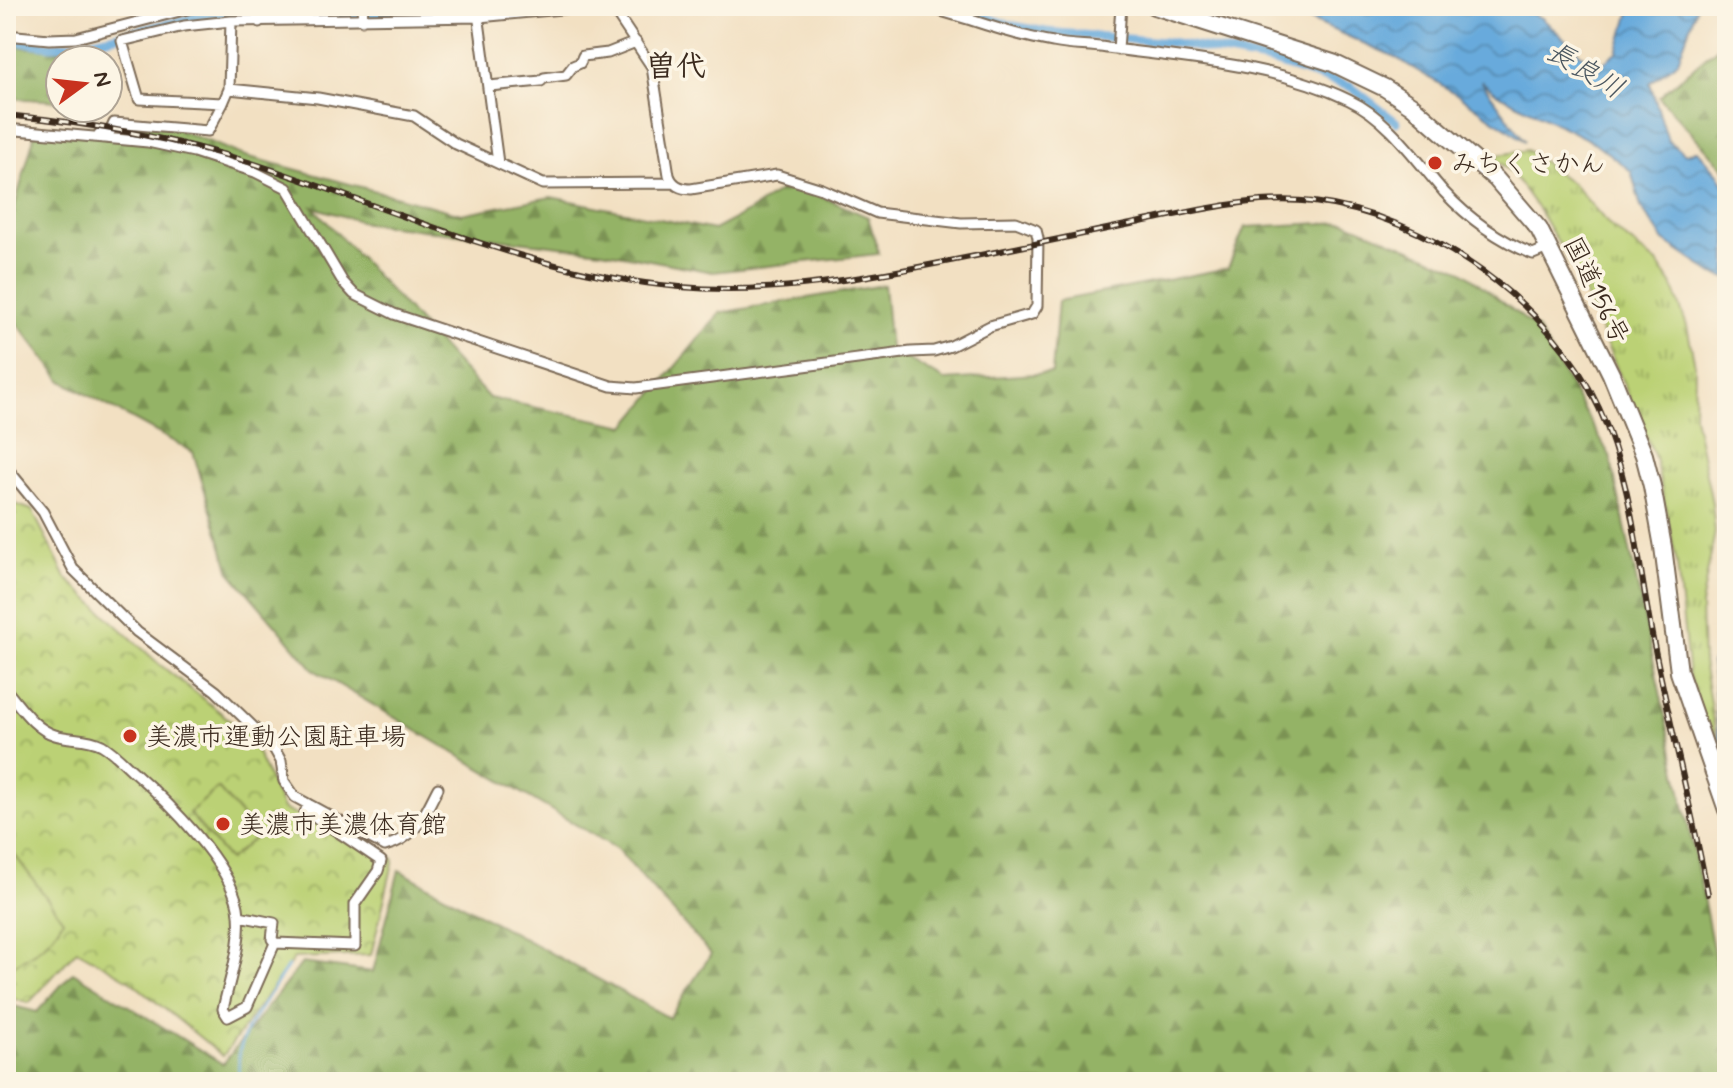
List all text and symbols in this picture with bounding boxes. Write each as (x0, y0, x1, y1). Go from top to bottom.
water label: 長良川 (1539, 34, 1630, 109)
north arrow (44, 44, 124, 124)
district label: 曽代 (646, 48, 706, 87)
text: N (86, 69, 117, 90)
place label: みちくさかん (1451, 148, 1605, 182)
marker: みちくさかん (1426, 154, 1444, 172)
street label: 国道156号 (1555, 231, 1636, 350)
place label: 美濃市運動公園駐車場 (146, 721, 406, 755)
marker: 美濃市運動公園駐車場 (121, 727, 139, 745)
place label: 美濃市美濃体育館 (239, 809, 447, 843)
marker: 美濃市美濃体育館 (214, 815, 232, 833)

